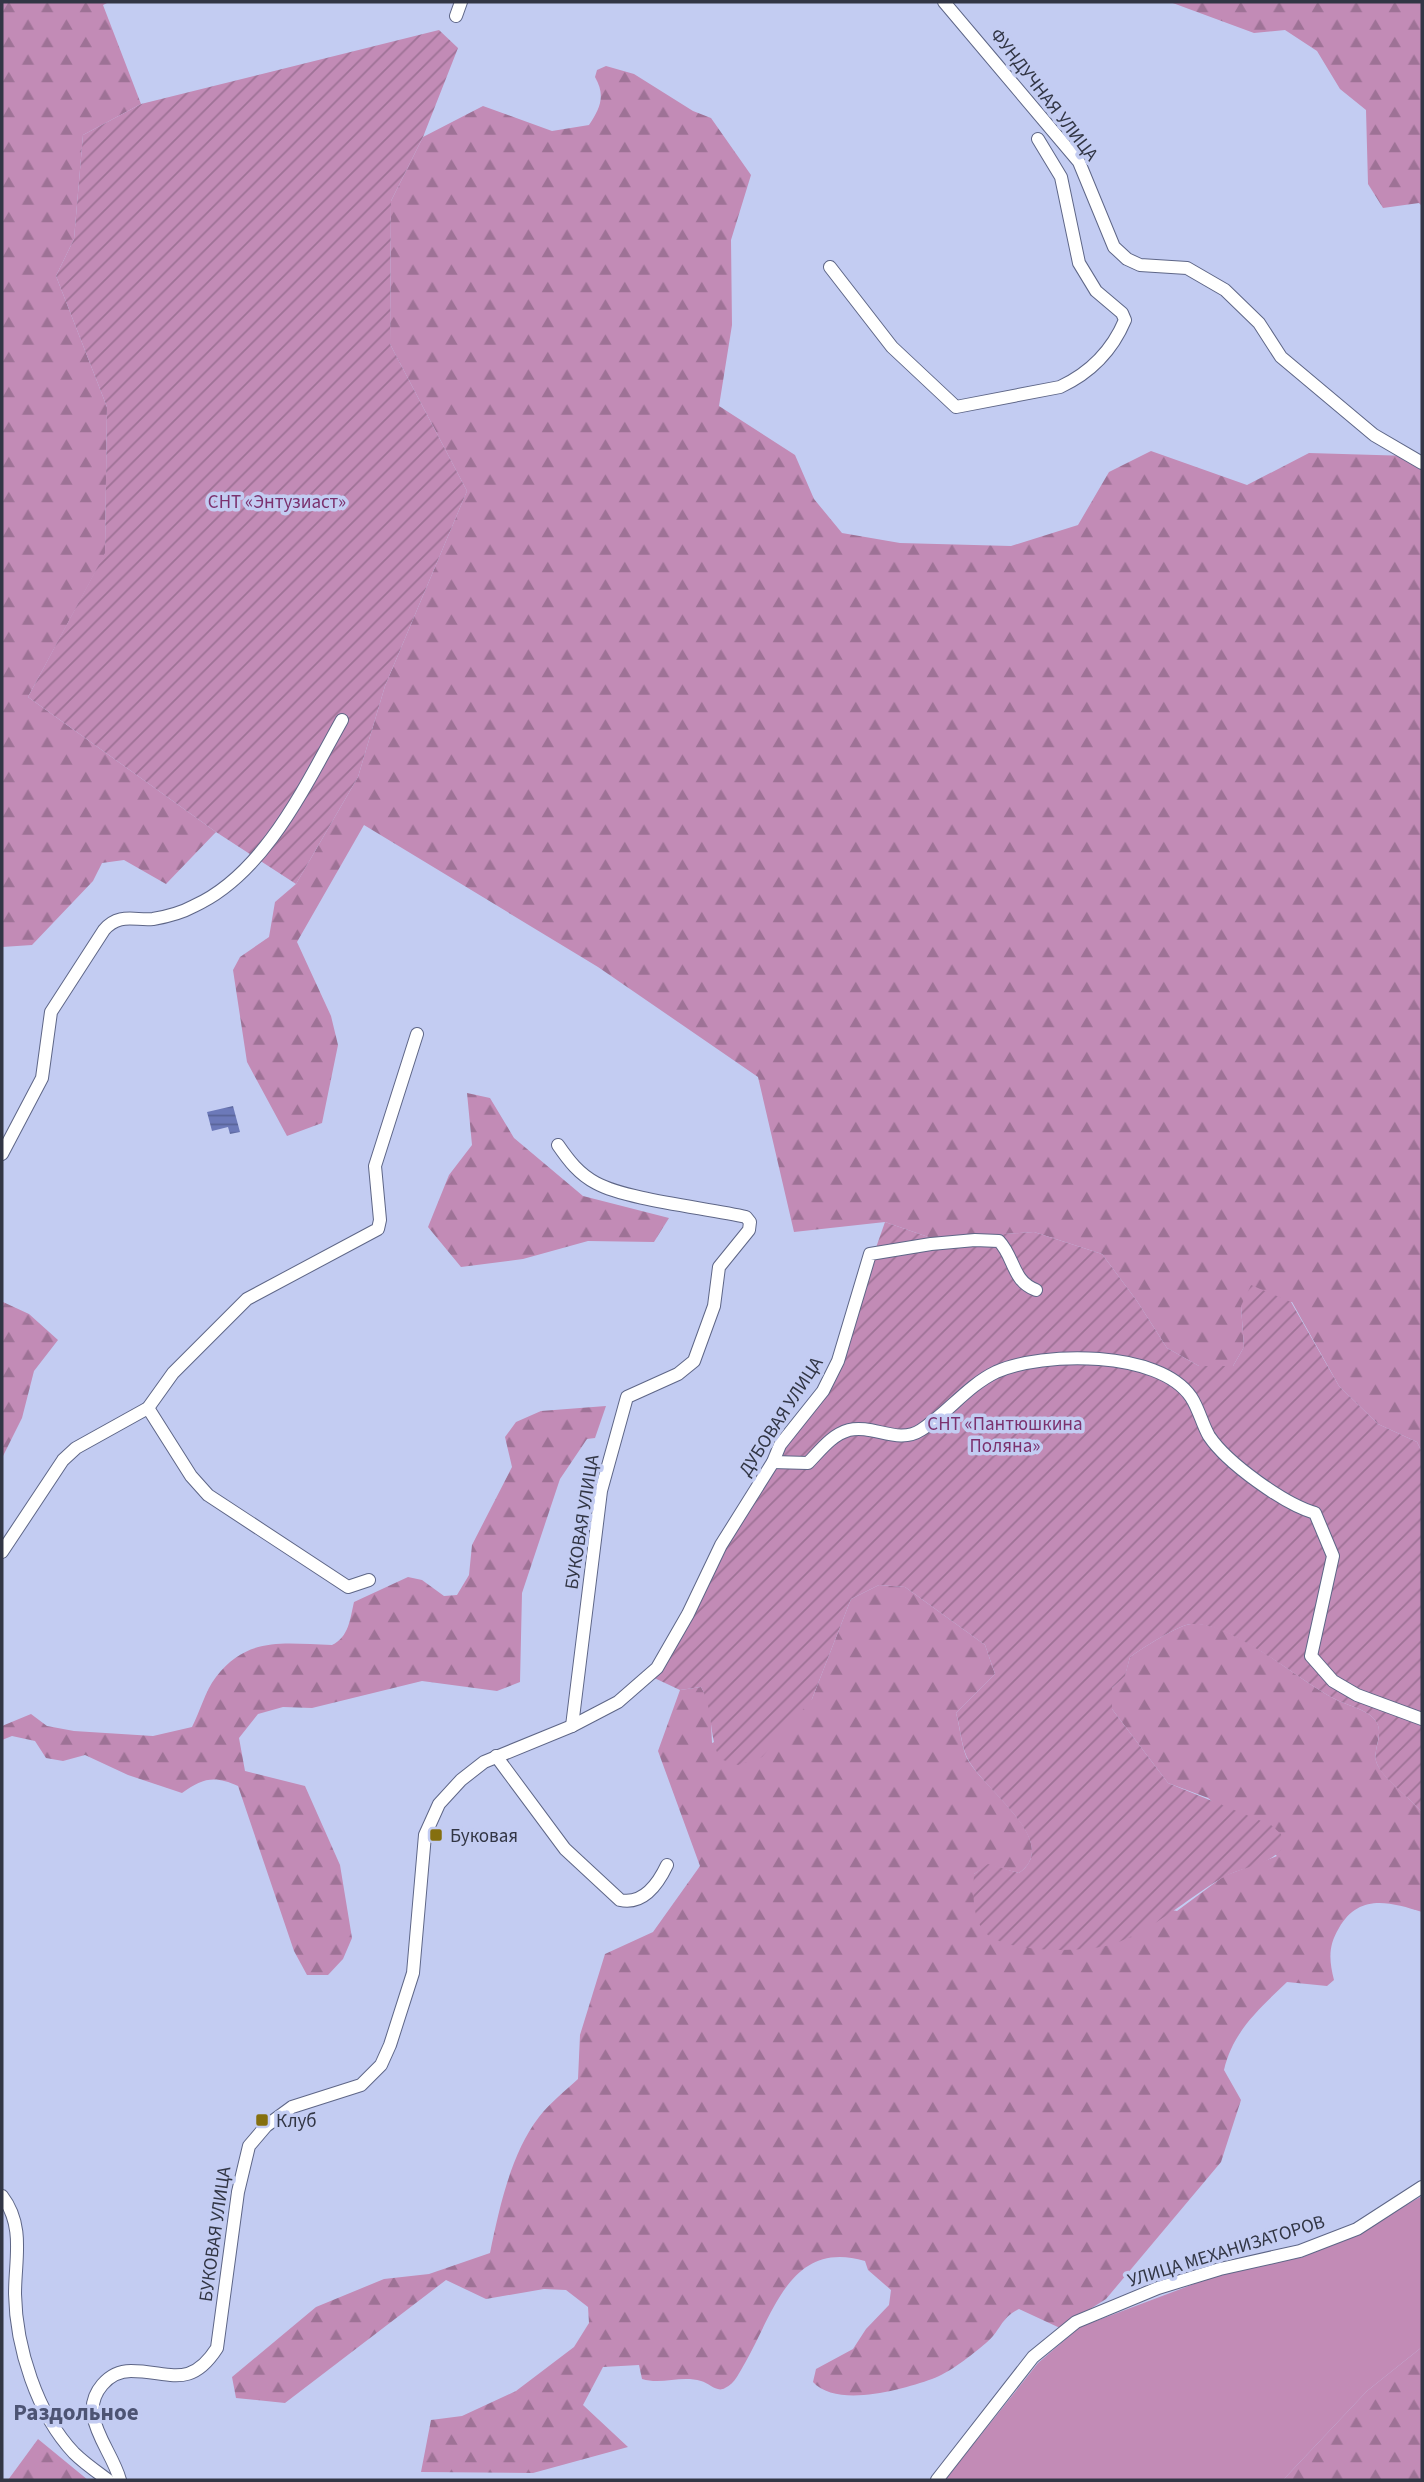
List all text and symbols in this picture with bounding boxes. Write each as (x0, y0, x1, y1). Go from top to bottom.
street label: ФУНДУЧНАЯ УЛИЦА (983, 23, 1105, 168)
park label: СНТ «Энтузиаст» (208, 489, 346, 516)
street label: ДУБОВАЯ УЛИЦА (733, 1351, 830, 1482)
park label: СНТ «Пантюшкина Поляна» (927, 1411, 1083, 1460)
street label: БУКОВАЯ УЛИЦА (558, 1452, 607, 1592)
place label: Буковая (450, 1823, 518, 1850)
marker: Буковая (428, 1827, 444, 1843)
place label: Клуб (276, 2108, 317, 2135)
marker: Клуб (254, 2112, 270, 2128)
street label: БУКОВАЯ УЛИЦА (193, 2164, 238, 2304)
street label: УЛИЦА МЕХАНИЗАТОРОВ (1125, 2209, 1328, 2294)
district label: Раздольное (13, 2396, 139, 2429)

